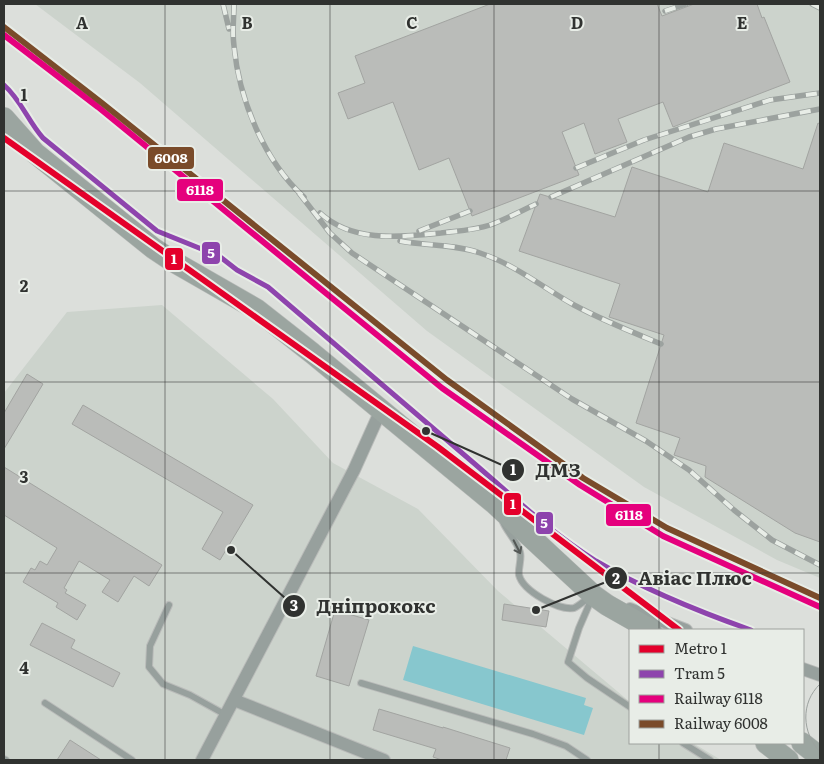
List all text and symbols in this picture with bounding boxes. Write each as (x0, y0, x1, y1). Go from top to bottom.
text: A (76, 10, 88, 34)
text: B (241, 10, 253, 34)
text: C (406, 10, 418, 34)
text: D (571, 10, 583, 34)
text: E (737, 10, 748, 34)
text: 1 (21, 82, 28, 106)
line badge: 6008 (147, 146, 195, 170)
text: 6008 (154, 147, 188, 167)
line badge: 6118 (176, 178, 224, 202)
text: 6118 (186, 179, 214, 199)
line badge: 5 (201, 241, 221, 265)
text: 5 (207, 242, 215, 262)
line badge: 1 (164, 247, 184, 271)
text: 1 (171, 248, 177, 268)
text: 2 (20, 273, 29, 297)
callout: ДМЗ (500, 453, 590, 487)
text: ДМЗ (535, 455, 581, 483)
text: 1 (510, 457, 516, 480)
text: 3 (20, 464, 29, 488)
line badge: 1 (503, 492, 522, 516)
text: 1 (510, 493, 516, 513)
line badge: 6118 (605, 503, 652, 527)
text: 6118 (615, 504, 643, 524)
line badge: 5 (535, 511, 554, 535)
text: 5 (540, 512, 548, 532)
one-way arrow (512, 540, 522, 555)
callout: Авіас Плюс (603, 561, 762, 595)
text: Авіас Плюс (638, 563, 752, 591)
text: 2 (612, 566, 620, 589)
callout: Дніпрококс (281, 589, 445, 623)
text: Дніпрококс (317, 591, 436, 619)
text: 3 (290, 593, 298, 616)
legend (629, 629, 804, 744)
text: Metro 1 (674, 636, 727, 659)
text: 4 (19, 655, 29, 679)
text: Tram 5 (674, 661, 725, 684)
text: Railway 6118 (674, 686, 763, 709)
text: Railway 6008 (674, 711, 768, 734)

